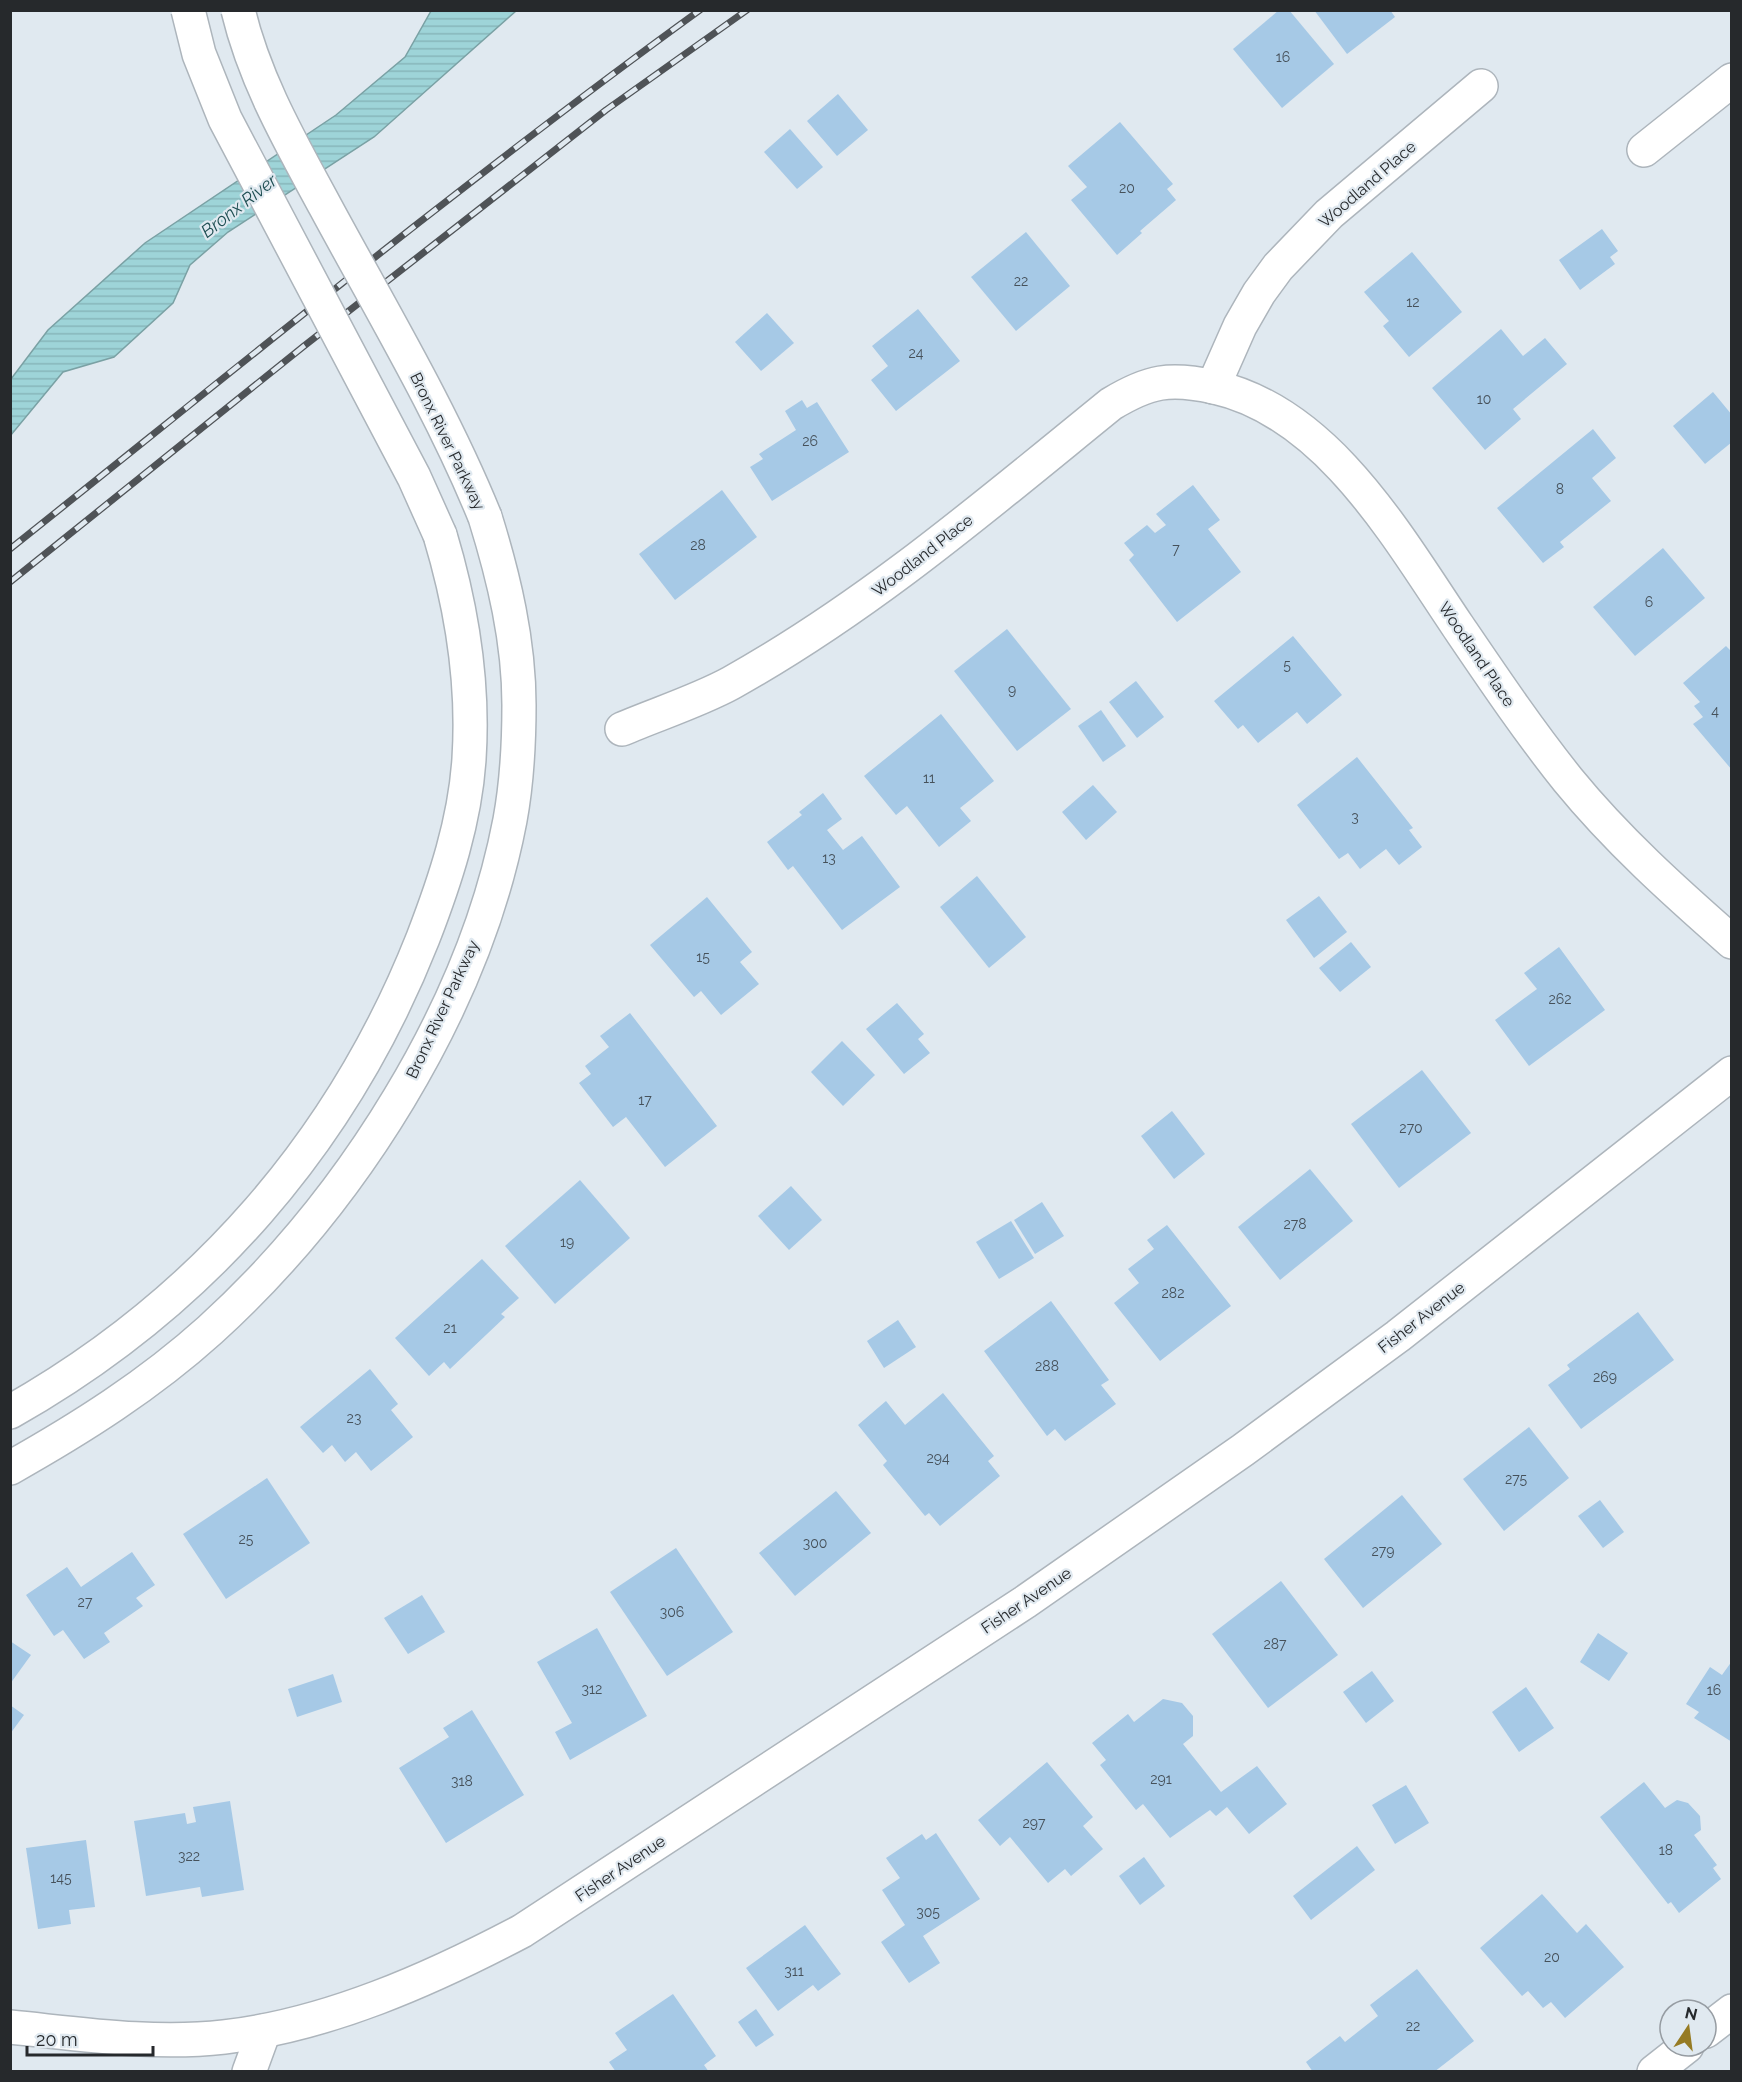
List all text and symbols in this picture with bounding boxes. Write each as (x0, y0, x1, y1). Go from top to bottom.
house number: 16 (1276, 49, 1290, 65)
street label: Woodland Place (1315, 137, 1420, 232)
water label: Bronx River (197, 169, 281, 242)
house number: 20 (1119, 180, 1135, 196)
house number: 22 (1014, 273, 1028, 289)
house number: 12 (1406, 294, 1420, 310)
house number: 24 (909, 345, 924, 361)
street label: Bronx River Parkway (406, 369, 489, 513)
house number: 10 (1477, 391, 1491, 407)
house number: 26 (802, 433, 818, 449)
house number: 8 (1556, 481, 1564, 497)
street label: Woodland Place (868, 510, 976, 601)
house number: 28 (690, 537, 706, 553)
house number: 7 (1172, 541, 1180, 557)
house number: 6 (1645, 594, 1653, 610)
street label: Woodland Place (1435, 598, 1519, 710)
house number: 5 (1283, 657, 1291, 673)
house number: 9 (1008, 682, 1016, 698)
house number: 4 (1711, 703, 1719, 719)
house number: 11 (923, 770, 935, 786)
house number: 3 (1351, 809, 1359, 825)
house number: 13 (822, 850, 836, 866)
street label: Bronx River Parkway (402, 937, 483, 1081)
house number: 15 (696, 949, 710, 965)
house number: 262 (1548, 991, 1572, 1007)
house number: 17 (638, 1092, 652, 1108)
house number: 270 (1399, 1120, 1423, 1136)
house number: 278 (1283, 1216, 1307, 1232)
house number: 19 (560, 1234, 574, 1250)
street label: Fisher Avenue (1374, 1278, 1468, 1357)
house number: 282 (1162, 1285, 1184, 1301)
house number: 21 (443, 1320, 457, 1336)
house number: 288 (1035, 1358, 1059, 1374)
house number: 269 (1593, 1369, 1617, 1385)
house number: 23 (347, 1410, 361, 1426)
house number: 294 (926, 1450, 950, 1466)
house number: 275 (1505, 1471, 1527, 1487)
house number: 25 (239, 1531, 254, 1547)
house number: 300 (803, 1535, 827, 1551)
house number: 279 (1372, 1543, 1394, 1559)
street label: Fisher Avenue (978, 1563, 1075, 1637)
house number: 27 (78, 1594, 93, 1610)
house number: 306 (660, 1604, 684, 1620)
house number: 287 (1263, 1636, 1287, 1652)
house number: 312 (582, 1681, 602, 1697)
house number: 16 (1707, 1682, 1721, 1698)
house number: 291 (1150, 1771, 1172, 1787)
house number: 318 (451, 1773, 473, 1789)
house number: 297 (1023, 1815, 1046, 1831)
street label: Fisher Avenue (572, 1831, 669, 1905)
house number: 18 (1659, 1842, 1673, 1858)
house number: 322 (178, 1848, 200, 1864)
house number: 145 (50, 1870, 72, 1886)
house number: 305 (916, 1904, 940, 1920)
house number: 20 (1544, 1949, 1560, 1965)
house number: 311 (784, 1963, 804, 1979)
north arrow (1658, 1998, 1718, 2058)
text: N (1683, 2003, 1699, 2025)
house number: 22 (1406, 2018, 1420, 2034)
scale bar (27, 2019, 153, 2057)
text: 20 m (36, 2029, 78, 2050)

